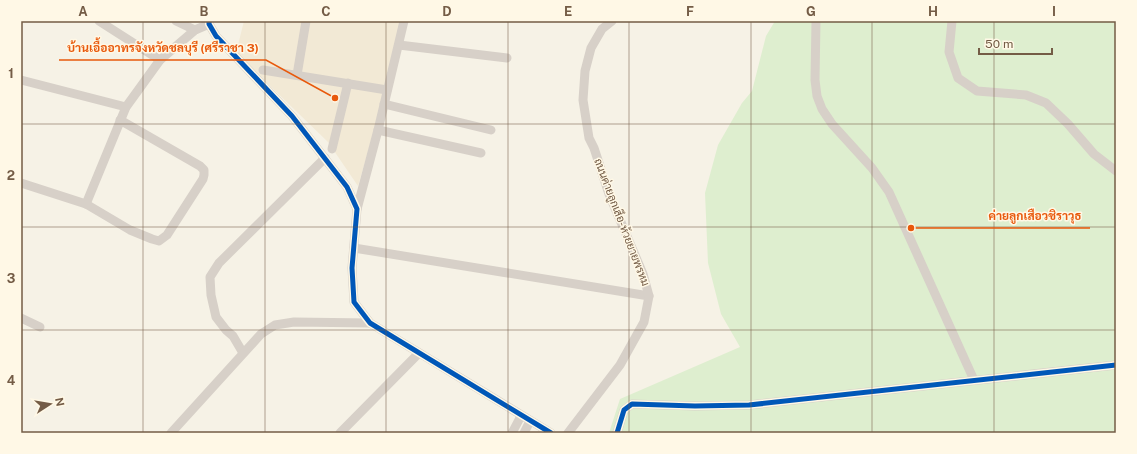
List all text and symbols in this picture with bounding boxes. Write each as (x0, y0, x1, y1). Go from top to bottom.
text: A (78, 4, 88, 19)
text: B (200, 4, 209, 19)
text: C (321, 4, 331, 19)
text: D (442, 4, 452, 19)
text: E (564, 4, 572, 19)
text: F (686, 4, 694, 19)
text: G (806, 4, 816, 19)
text: H (928, 4, 938, 19)
text: I (1052, 4, 1056, 19)
scale bar (979, 30, 1052, 56)
callout: บ้านเอื้ออาทรจังหวัดชลบุรี (ศรีราชา 3) (59, 36, 266, 60)
text: บ้านเอื้ออาทรจังหวัดชลบุรี (ศรีราชา 3) (67, 37, 259, 56)
text: 50 m (985, 37, 1013, 51)
text: 1 (8, 66, 14, 81)
street label: ถนนค่ายลูกเสึอ-ห้วยยายพรหม (590, 156, 653, 288)
text: 2 (7, 168, 15, 183)
callout: ค่ายลูกเสือวชิราวุธ (981, 204, 1090, 228)
text: ค่ายลูกเสือวชิราวุธ (988, 208, 1082, 224)
text: 3 (7, 271, 16, 286)
text: 4 (7, 373, 16, 388)
north arrow (30, 384, 70, 424)
text: N (53, 396, 67, 407)

